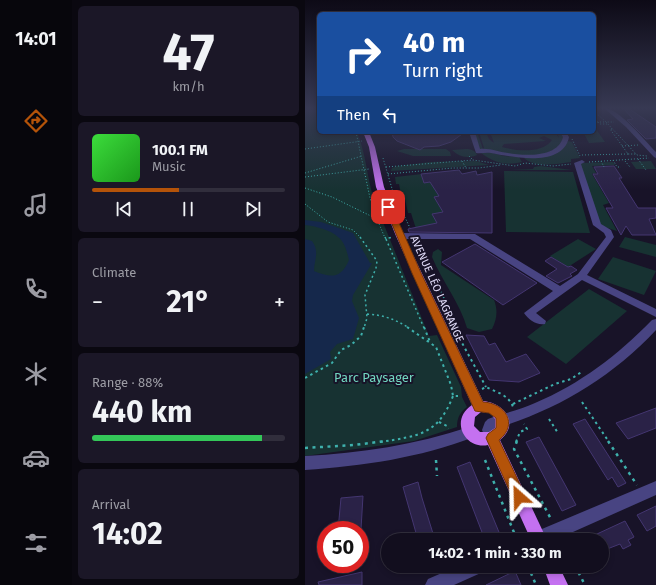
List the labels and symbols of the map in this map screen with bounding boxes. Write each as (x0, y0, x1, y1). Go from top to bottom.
pin (371, 190, 405, 224)
street label: AVENUE LÉO LAGRANGE (408, 233, 467, 344)
park label: Parc Paysager (334, 370, 414, 385)
position arrow (498, 476, 540, 518)
speed limit sign: 50 (317, 521, 369, 573)

